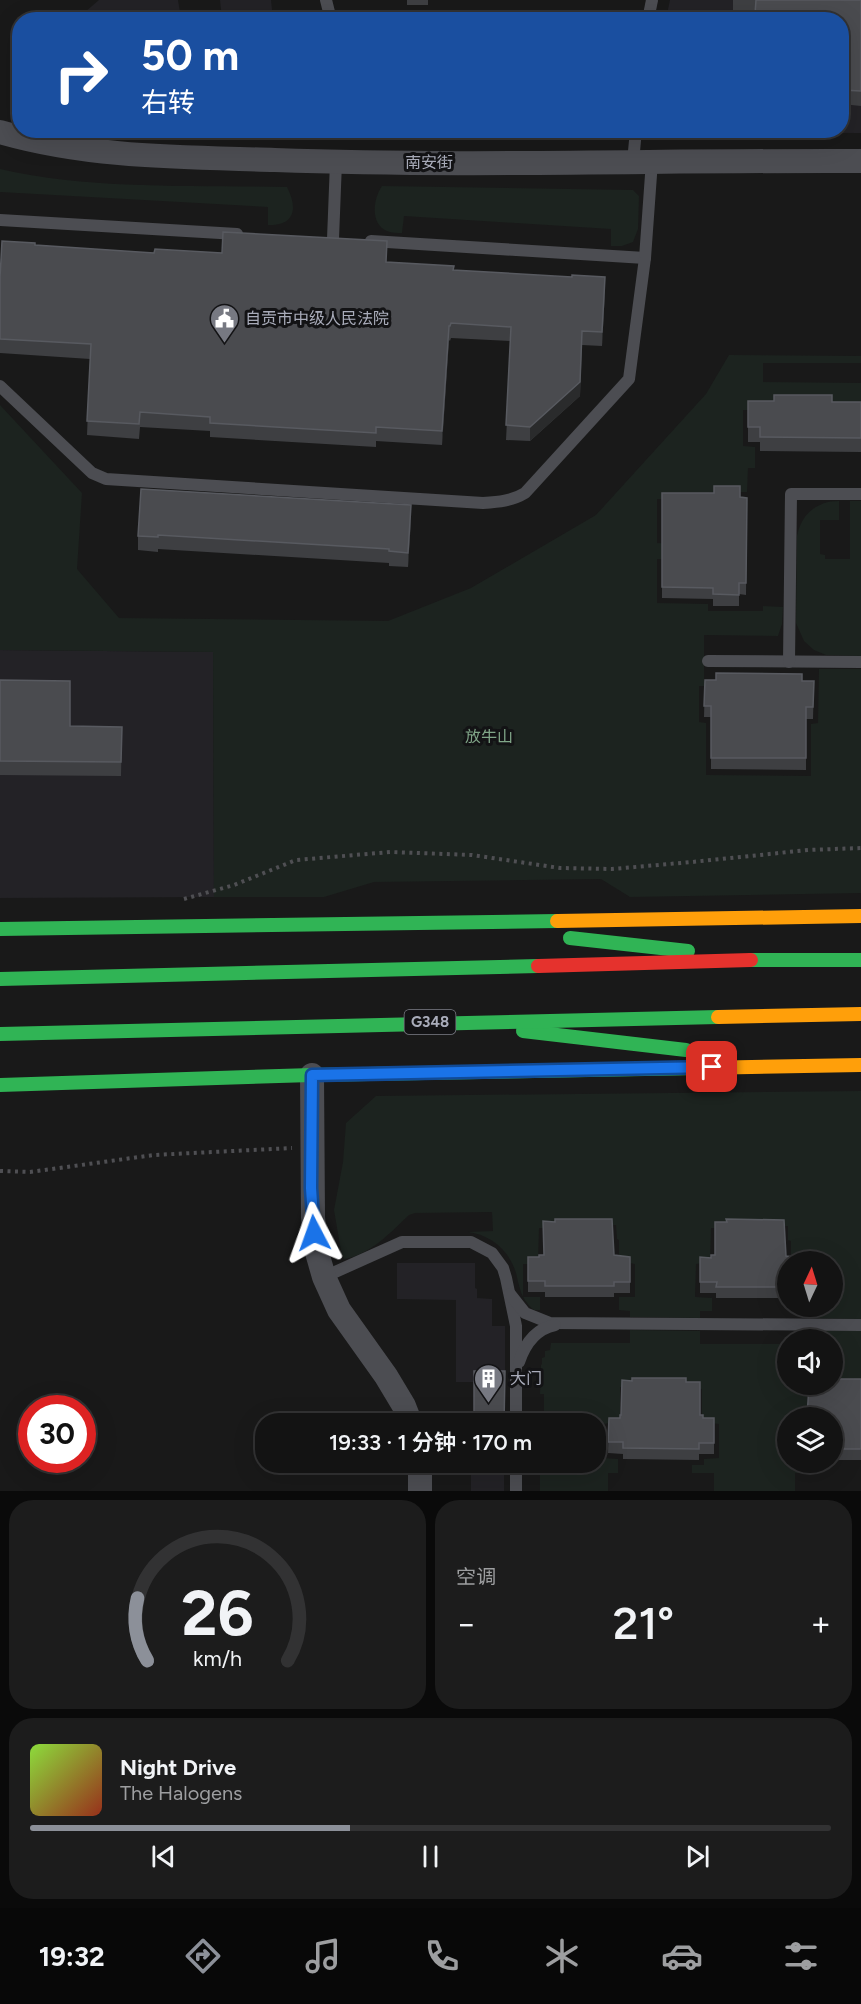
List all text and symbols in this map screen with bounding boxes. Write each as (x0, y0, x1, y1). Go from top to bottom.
text: 50 m (141, 30, 239, 81)
icon: right (42, 36, 120, 114)
text: 右转 (141, 86, 195, 119)
street label: 南安街 (405, 153, 453, 172)
public building icon: 自贡市中级人民法院 (208, 302, 240, 344)
place label: 自贡市中级人民法院 (245, 309, 389, 328)
park label: 放牛山 (465, 727, 513, 746)
road number: G348 (404, 1010, 456, 1034)
pin (686, 1041, 737, 1092)
icon: arrive (695, 1050, 728, 1083)
position arrow (282, 1201, 346, 1265)
north arrow (777, 1251, 843, 1317)
map controls (777, 1251, 843, 1473)
button: sound (777, 1329, 843, 1395)
building icon: 大门 (473, 1362, 505, 1404)
place label: 大门 (510, 1369, 542, 1388)
speed limit sign: 30 (18, 1395, 96, 1473)
button: layers (777, 1407, 843, 1473)
text: 19:33 · 1 分钟 · 170 m (329, 1429, 532, 1456)
text: 空调 (456, 1565, 496, 1589)
text: 26 (181, 1576, 254, 1651)
text: 21° (613, 1596, 674, 1650)
text: − (456, 1604, 477, 1643)
text: + (810, 1604, 831, 1643)
text: km/h (193, 1647, 242, 1672)
text: Night Drive (120, 1754, 236, 1781)
text: The Halogens (120, 1781, 242, 1805)
icon: previous (147, 1840, 180, 1873)
icon: pause (414, 1840, 447, 1873)
icon: next (681, 1840, 714, 1873)
icon: directions (182, 1935, 224, 1977)
icon: music (302, 1935, 344, 1977)
icon: phone (421, 1935, 463, 1977)
icon: climate (541, 1935, 583, 1977)
icon: car (661, 1935, 703, 1977)
icon: filters (780, 1935, 822, 1977)
text: 19:32 (39, 1940, 105, 1973)

